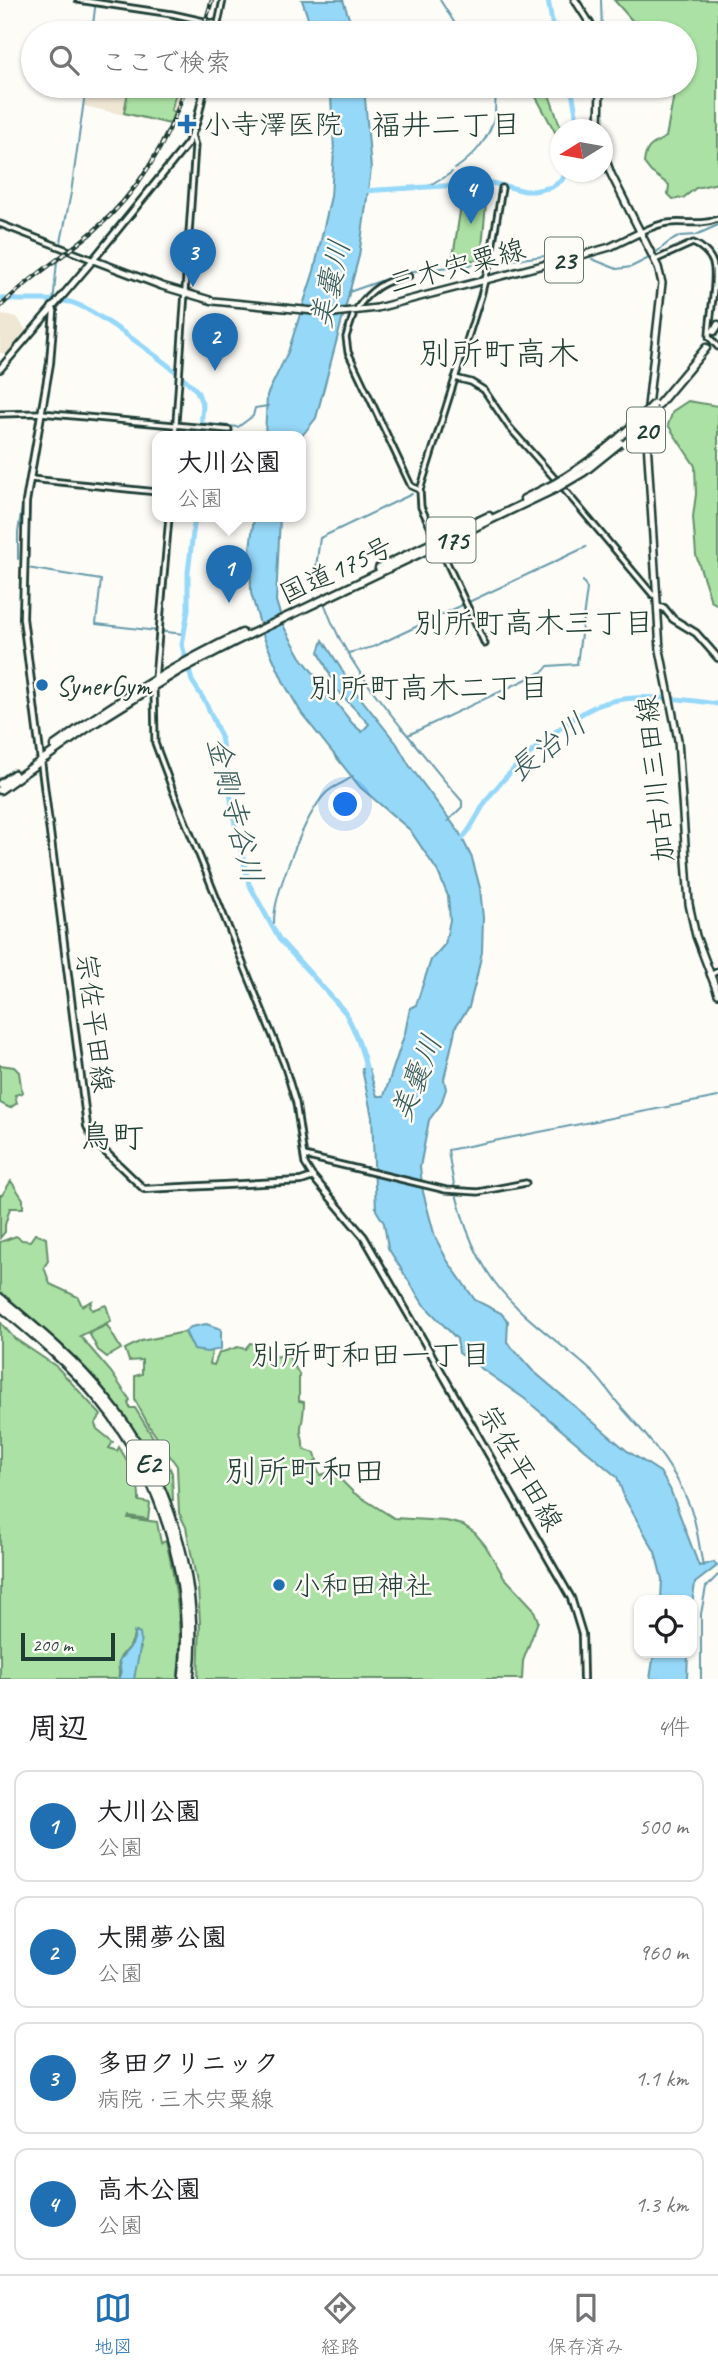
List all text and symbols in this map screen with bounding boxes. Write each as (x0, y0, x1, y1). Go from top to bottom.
search box (21, 21, 697, 98)
icon: search (45, 41, 83, 79)
text: ここで検索 (101, 46, 231, 79)
district label: 福井二丁目 (371, 106, 521, 144)
place label: 小寺澤医院 (203, 107, 343, 142)
marker: 小寺澤医院 (177, 114, 197, 134)
north arrow (550, 119, 613, 182)
pin: 4 (448, 166, 494, 224)
pin: 3 (170, 229, 216, 287)
street label: 三木宍粟線 (385, 231, 529, 301)
water label: 美嚢川 (301, 236, 359, 332)
road number: 23 (545, 238, 583, 282)
pin: 2 (192, 313, 238, 371)
district label: 別所町高木 (419, 333, 579, 374)
road number: 20 (627, 408, 665, 452)
popup (152, 431, 306, 522)
text: 大川公園 (177, 446, 281, 479)
text: 公園 (177, 484, 223, 513)
road number: 175 (426, 518, 476, 562)
street label: 国道175号 (273, 528, 399, 612)
pin: 1 (206, 545, 252, 603)
district label: 別所町高木三丁目 (414, 604, 654, 642)
place label: SynerGym (56, 668, 153, 703)
district label: 別所町高木二丁目 (309, 669, 549, 707)
marker: SynerGym (34, 677, 50, 693)
street label: 加古川三田線 (629, 694, 681, 864)
water label: 長治川 (500, 704, 594, 790)
water label: 金剛寺谷川 (198, 733, 272, 887)
your location (328, 787, 362, 821)
street label: 宗佐平田線 (69, 951, 121, 1095)
water label: 美嚢川 (382, 1029, 450, 1127)
district label: 鳥町 (80, 1116, 144, 1157)
district label: 別所町和田一丁目 (251, 1336, 491, 1374)
street label: 宗佐平田線 (471, 1399, 571, 1537)
road number: E2 (127, 1440, 169, 1486)
district label: 別所町和田 (225, 1451, 385, 1492)
place label: 小和田神社 (293, 1568, 433, 1603)
marker: 小和田神社 (271, 1577, 287, 1593)
map controls (634, 1595, 697, 1658)
button: locate (634, 1595, 697, 1658)
scale bar (21, 1630, 116, 1662)
text: 200 m (32, 1633, 73, 1657)
text: 周辺 (28, 1709, 88, 1747)
text: 4件 (657, 1713, 690, 1742)
text: 大川公園 (97, 1795, 201, 1828)
text: 1 (48, 1812, 58, 1841)
text: 500 m (639, 1812, 688, 1841)
text: 公園 (97, 1833, 143, 1862)
text: 大開夢公園 (97, 1921, 227, 1954)
text: 2 (48, 1938, 58, 1967)
text: 960 m (639, 1938, 688, 1967)
text: 公園 (97, 1959, 143, 1988)
text: 多田クリニック (97, 2047, 279, 2080)
text: 3 (48, 2064, 58, 2093)
text: 1.1 km (635, 2064, 688, 2093)
text: 病院 · 三木宍粟線 (97, 2085, 273, 2114)
text: 高木公園 (97, 2173, 201, 2206)
text: 4 (48, 2190, 58, 2219)
text: 1.3 km (635, 2190, 688, 2219)
text: 公園 (97, 2211, 143, 2240)
tab: 地図 (94, 2289, 132, 2359)
tab: 経路 (321, 2289, 359, 2359)
tab: 保存済み (548, 2289, 624, 2359)

